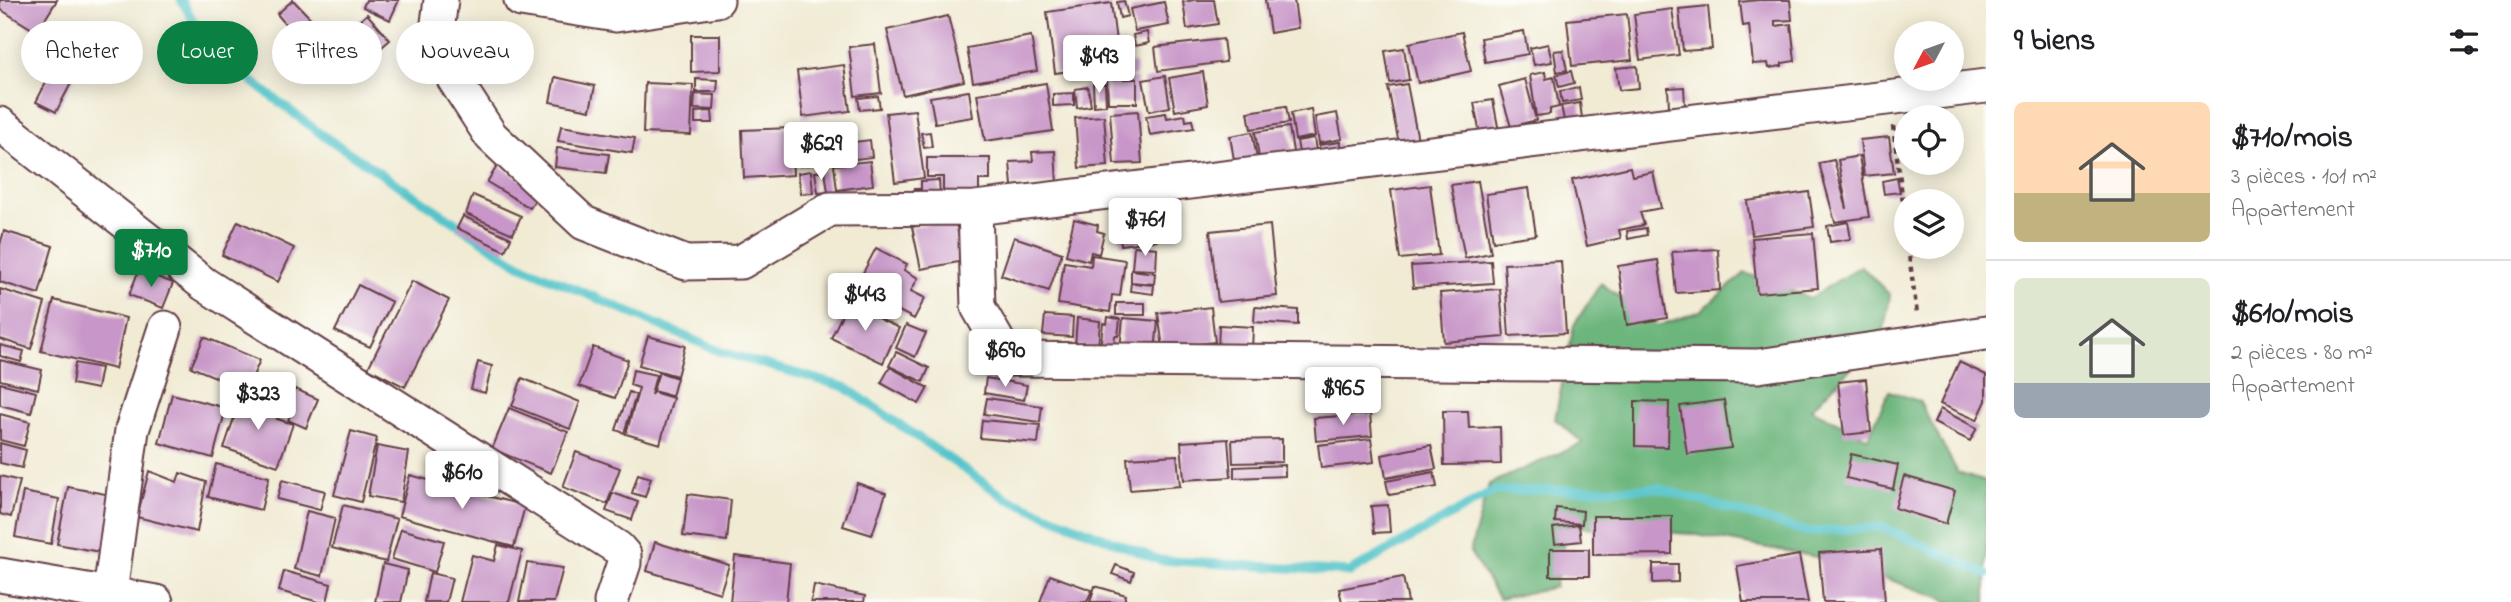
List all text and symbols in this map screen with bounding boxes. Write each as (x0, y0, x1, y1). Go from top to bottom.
text: 9 biens (2014, 20, 2095, 64)
chip: Acheter (21, 21, 143, 84)
chip: Louer (157, 21, 258, 84)
chip: Filtres (272, 21, 382, 84)
chip: Nouveau (396, 21, 534, 84)
north arrow (1894, 21, 1964, 91)
map controls (1894, 21, 1964, 259)
icon: filters (2445, 23, 2483, 61)
pin: $493 (1058, 36, 1140, 95)
text: $493 (1079, 41, 1119, 74)
button: locate (1894, 105, 1964, 175)
text: $710/mois (2231, 117, 2353, 161)
pin: $629 (780, 122, 862, 182)
text: $629 (800, 128, 842, 161)
icon: home (2070, 130, 2154, 214)
text: 3 pièces · 101 m² (2231, 161, 2377, 194)
button: layers (1894, 189, 1964, 259)
text: Appartement (2231, 194, 2355, 227)
pin: $761 (1104, 198, 1186, 258)
text: $761 (1125, 204, 1165, 237)
pin: $710 (110, 230, 192, 289)
text: $710 (131, 235, 171, 268)
pin: $443 (824, 274, 906, 333)
text: $443 (844, 279, 886, 312)
text: $610/mois (2231, 293, 2354, 337)
icon: home (2070, 306, 2154, 390)
pin: $690 (964, 330, 1046, 389)
text: $690 (985, 335, 1025, 368)
text: 2 pièces · 80 m² (2231, 337, 2373, 370)
pin: $965 (1302, 368, 1384, 427)
text: Appartement (2231, 370, 2355, 403)
pin: $323 (217, 372, 299, 432)
text: $965 (1321, 373, 1365, 406)
text: $323 (236, 378, 280, 411)
pin: $610 (421, 452, 503, 511)
text: $610 (441, 457, 483, 490)

